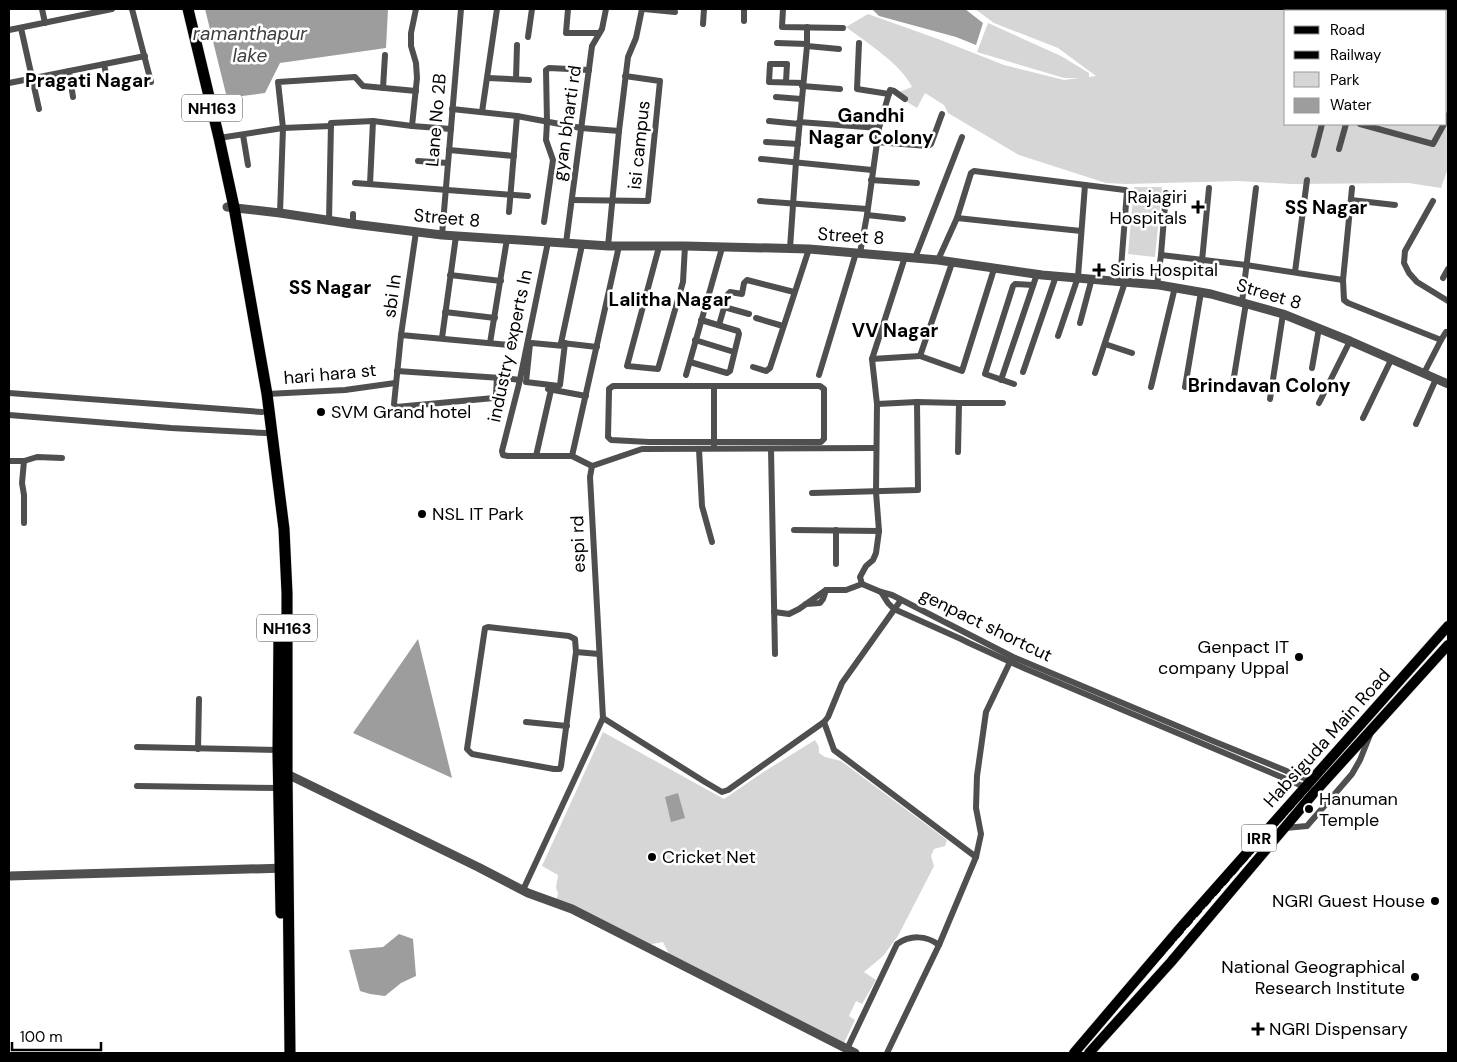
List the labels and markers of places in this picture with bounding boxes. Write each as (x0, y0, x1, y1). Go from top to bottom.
place label: Rajagiri Hospitals (1110, 185, 1187, 230)
marker: Rajagiri Hospitals (1191, 200, 1205, 214)
place label: Siris Hospital (1110, 258, 1218, 282)
marker: Siris Hospital (1092, 263, 1106, 277)
place label: SVM Grand hotel (331, 400, 471, 424)
marker: SVM Grand hotel (315, 406, 327, 418)
place label: NSL IT Park (432, 502, 524, 526)
marker: NSL IT Park (416, 508, 428, 520)
place label: Genpact IT company Uppal (1158, 635, 1289, 680)
marker: Genpact IT company Uppal (1293, 651, 1305, 663)
place label: Hanuman Temple (1319, 787, 1398, 832)
marker: Hanuman Temple (1303, 803, 1315, 815)
place label: Cricket Net (662, 845, 756, 869)
marker: Cricket Net (646, 851, 658, 863)
place label: NGRI Guest House (1272, 889, 1425, 913)
marker: NGRI Guest House (1429, 895, 1441, 907)
place label: National Geographical Research Institute (1221, 955, 1405, 1000)
marker: National Geographical Research Institute (1409, 971, 1421, 983)
place label: NGRI Dispensary (1269, 1017, 1408, 1041)
marker: NGRI Dispensary (1251, 1022, 1265, 1036)

